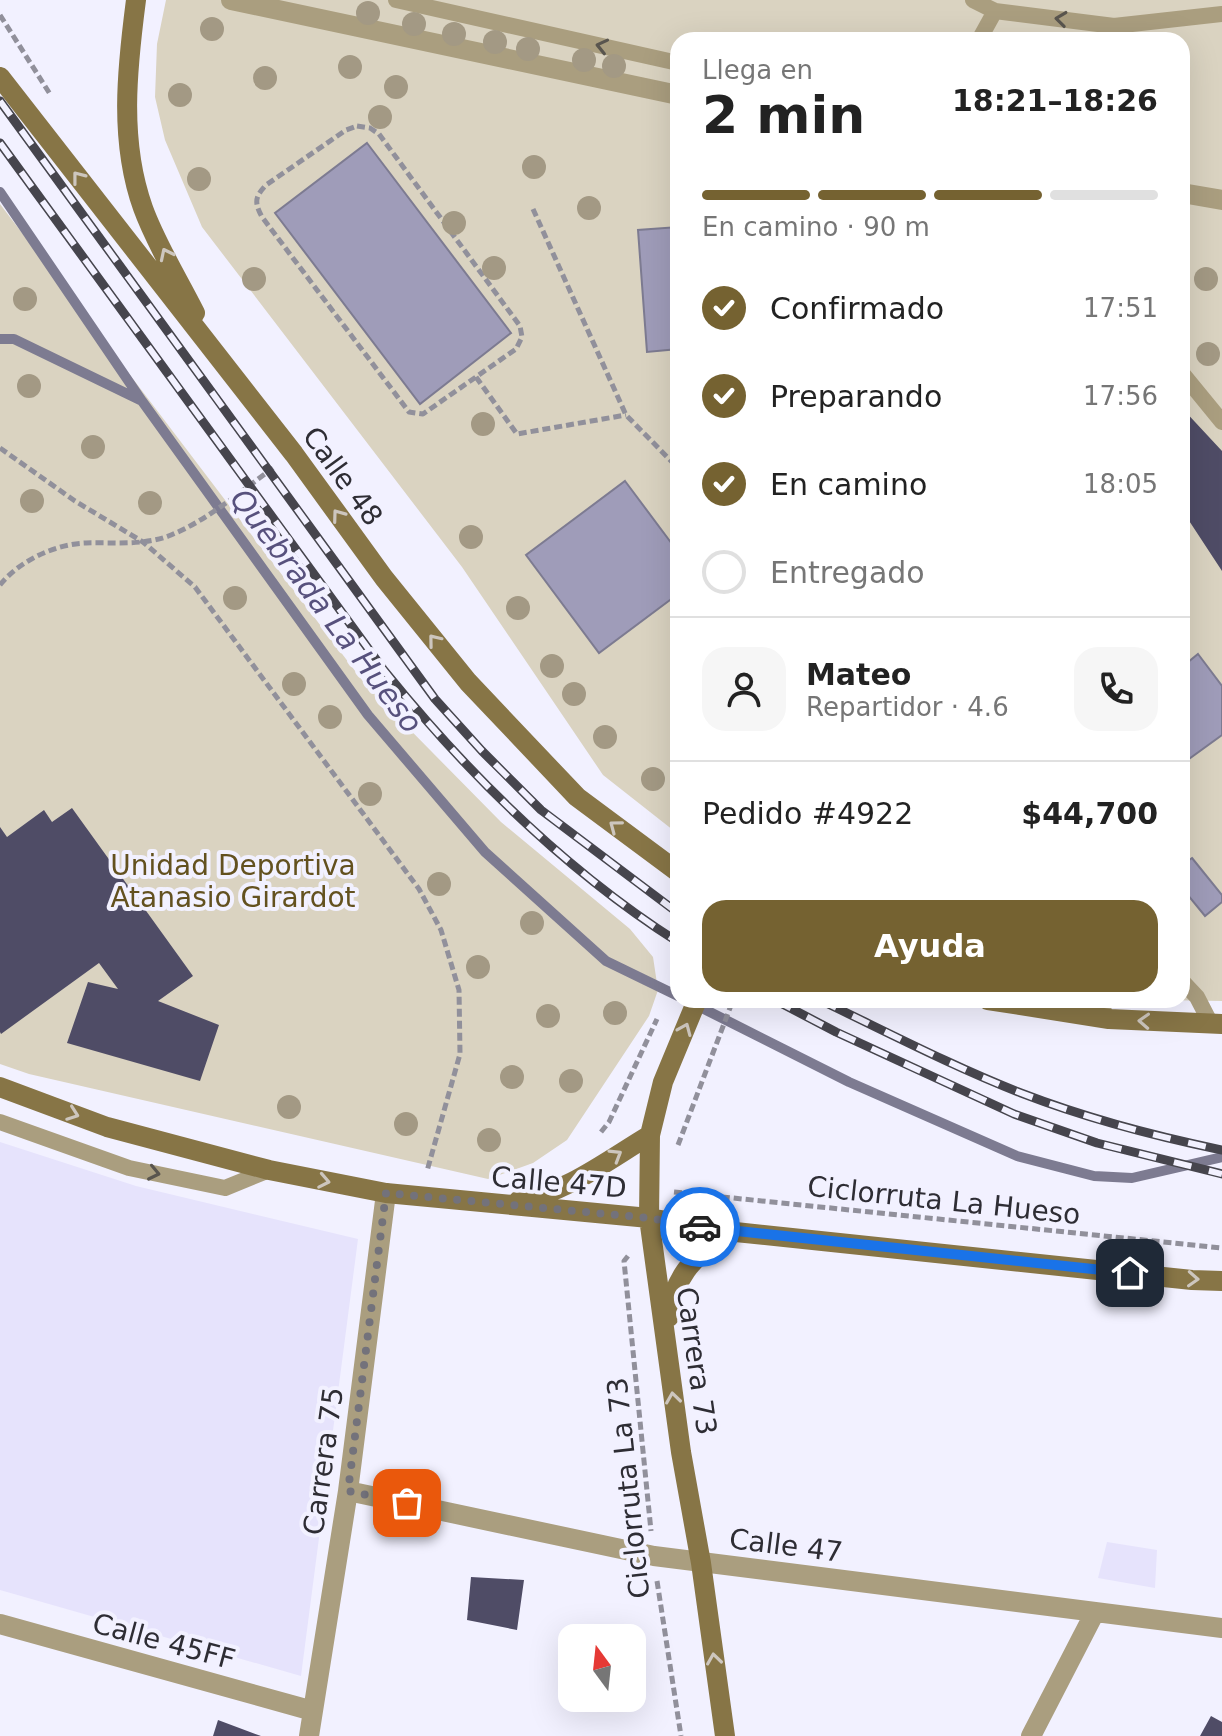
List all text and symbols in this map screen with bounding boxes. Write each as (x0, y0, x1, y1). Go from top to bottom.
one-way arrow (1054, 11, 1067, 28)
one-way arrow (596, 38, 609, 55)
text: Llega en (702, 55, 813, 85)
text: 18:21–18:26 (952, 83, 1158, 118)
text: 2 min (702, 85, 865, 145)
one-way arrow (74, 171, 88, 186)
text: En camino · 90 m (702, 212, 930, 242)
one-way arrow (160, 247, 176, 262)
icon: check (702, 286, 746, 330)
text: Confirmado (770, 291, 944, 326)
text: 17:51 (1083, 293, 1158, 323)
icon: check (702, 374, 746, 418)
text: Preparando (770, 379, 942, 414)
text: 17:56 (1083, 381, 1158, 411)
street label: Calle 48 (296, 420, 389, 532)
icon: check (702, 462, 746, 506)
text: En camino (770, 467, 927, 502)
text: 18:05 (1083, 469, 1158, 499)
water label: Quebrada La Hueso (223, 482, 430, 740)
one-way arrow (333, 509, 348, 524)
text: Entregado (770, 555, 925, 590)
one-way arrow (429, 635, 444, 650)
button: person (702, 647, 786, 731)
button: phone (1074, 647, 1158, 731)
text: Mateo (806, 657, 911, 692)
text: Repartidor · 4.6 (806, 692, 1009, 722)
text: Pedido #4922 (702, 796, 913, 831)
text: $44,700 (1021, 796, 1158, 831)
one-way arrow (610, 821, 624, 835)
park label: Unidad Deportiva Atanasio Girardot (110, 849, 356, 914)
button: Ayuda (702, 900, 1158, 992)
one-way arrow (1137, 1013, 1150, 1030)
one-way arrow (675, 1023, 691, 1037)
one-way arrow (65, 1104, 79, 1121)
one-way arrow (607, 1149, 622, 1165)
street label: Calle 47D (490, 1160, 628, 1205)
one-way arrow (146, 1164, 160, 1181)
street label: Ciclorruta La Hueso (806, 1170, 1082, 1231)
one-way arrow (317, 1171, 331, 1188)
courier (660, 1187, 740, 1267)
icon: car (678, 1205, 722, 1249)
pin (1096, 1239, 1164, 1307)
icon: home (1108, 1251, 1152, 1295)
one-way arrow (1188, 1271, 1200, 1288)
street label: Carrera 73 (670, 1285, 723, 1437)
street label: Ciclorruta La 73 (600, 1376, 657, 1600)
street label: Carrera 75 (297, 1385, 350, 1537)
one-way arrow (665, 1391, 682, 1405)
pin (373, 1469, 441, 1537)
icon: bag (385, 1481, 429, 1525)
street label: Calle 47 (727, 1522, 845, 1569)
street label: Calle 45FF (89, 1607, 239, 1676)
north arrow (558, 1624, 646, 1712)
map controls (558, 1624, 646, 1712)
one-way arrow (706, 1652, 723, 1666)

